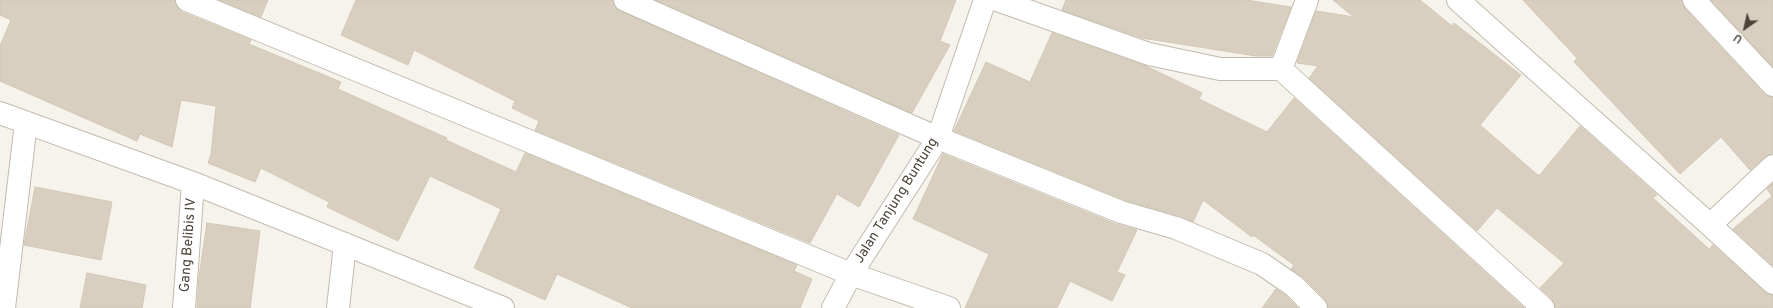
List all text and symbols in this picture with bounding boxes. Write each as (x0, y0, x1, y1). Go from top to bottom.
north arrow (1725, 8, 1765, 48)
text: U (1731, 30, 1745, 46)
street label: Jalan Tanjung Buntung (851, 135, 943, 267)
street label: Gang Belibis IV (177, 197, 201, 293)

